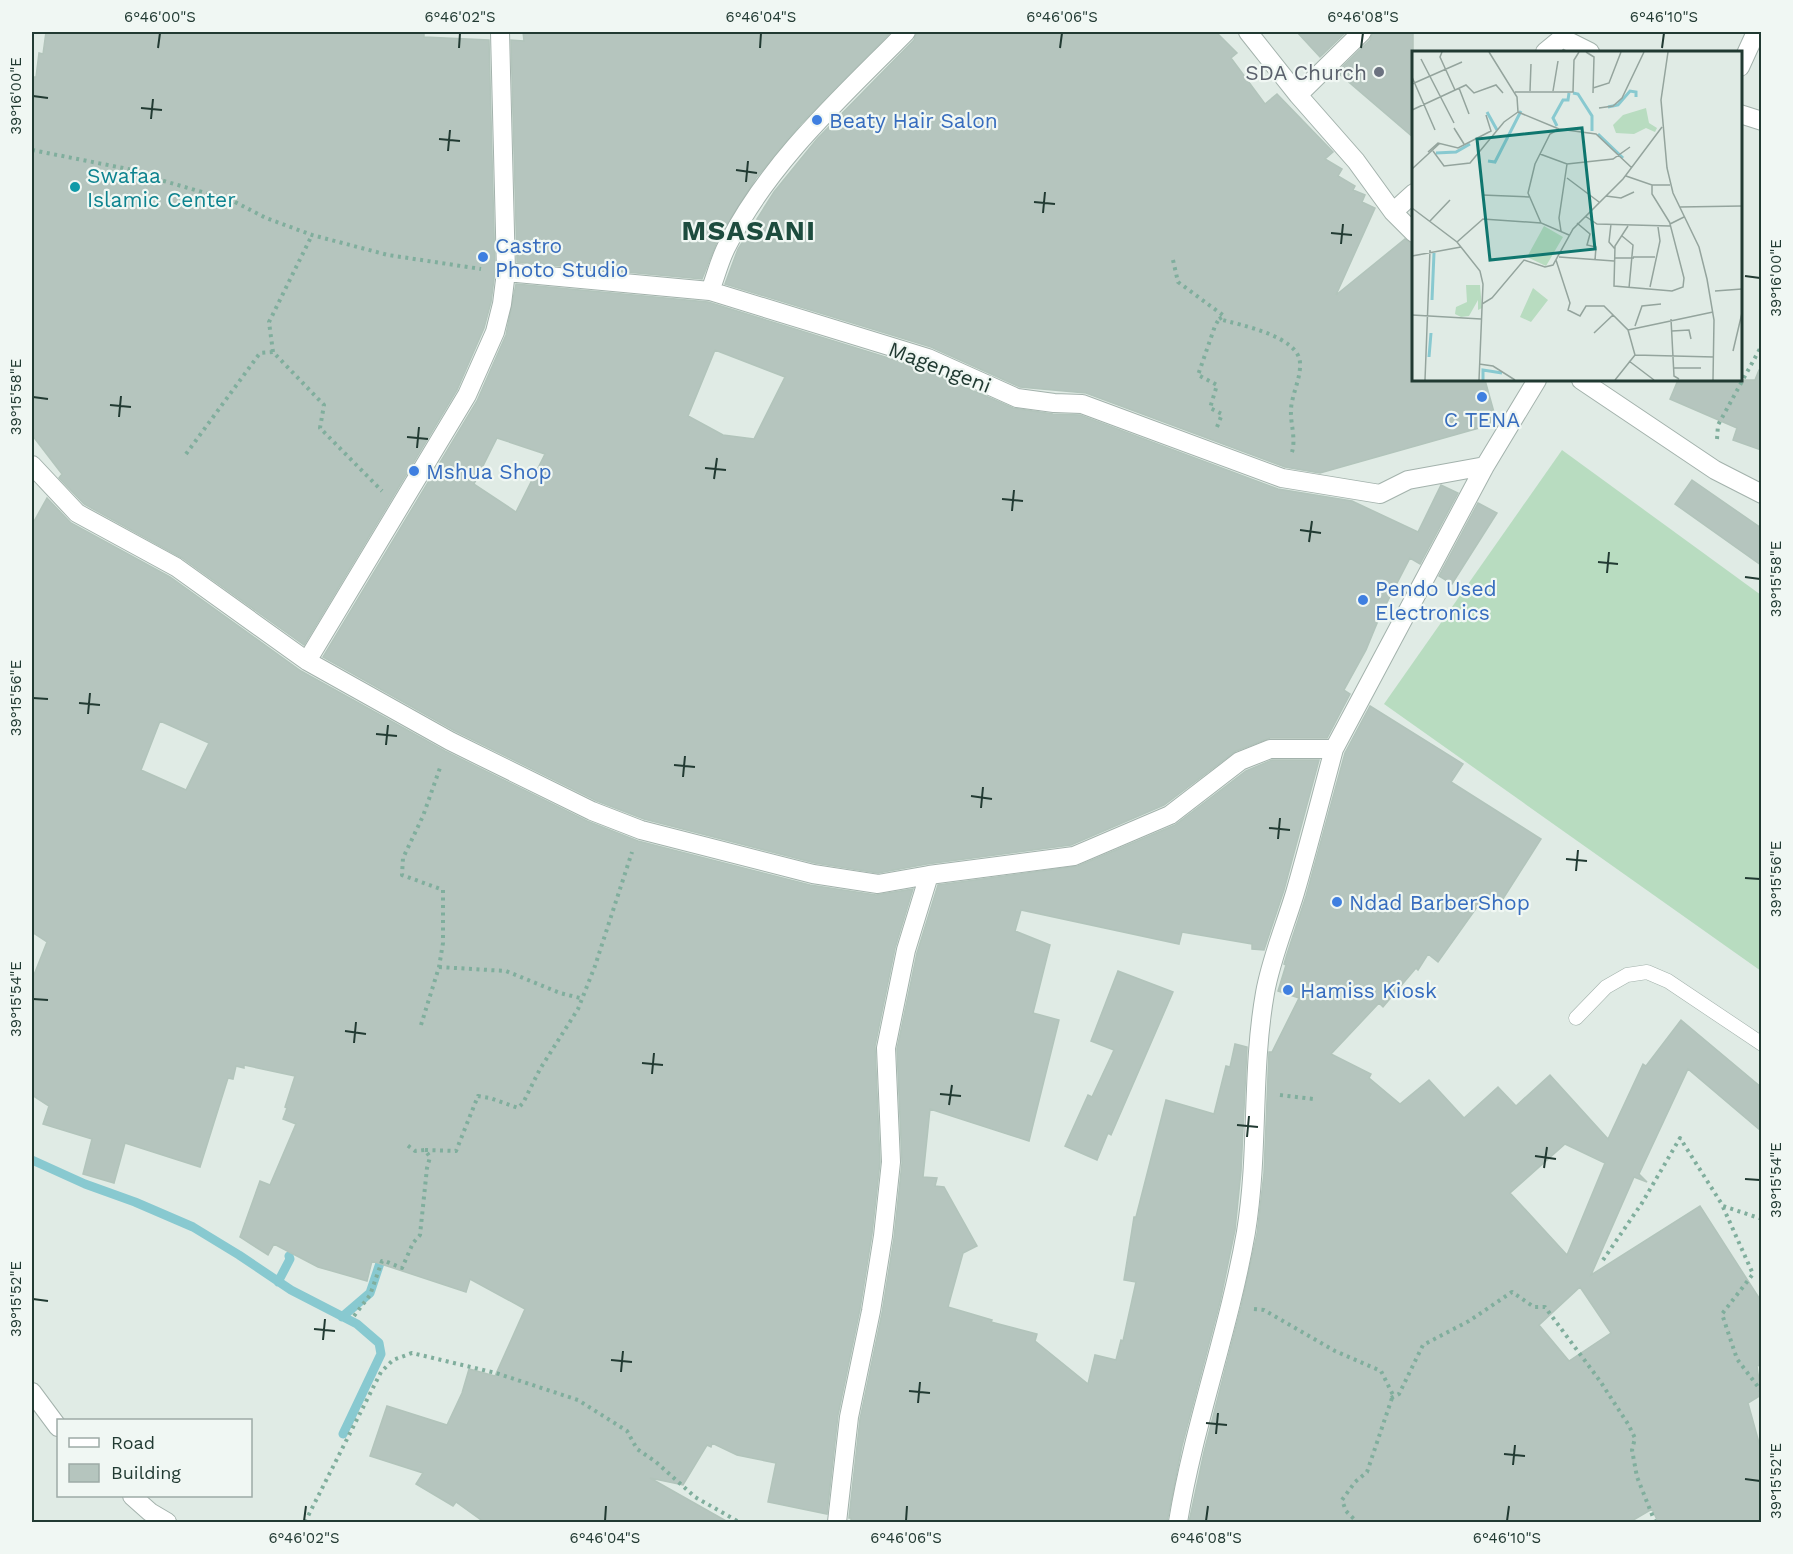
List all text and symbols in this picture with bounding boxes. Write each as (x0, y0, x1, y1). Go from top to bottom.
text: 6°46'00"S (124, 8, 196, 26)
text: 6°46'02"S (424, 8, 496, 26)
text: 6°46'04"S (726, 8, 796, 26)
text: 6°46'06"S (1026, 8, 1098, 26)
text: 6°46'08"S (1327, 8, 1399, 26)
text: 6°46'10"S (1630, 8, 1698, 26)
inset map (1412, 51, 1742, 381)
text: 39°16'00"E (7, 57, 25, 135)
place label: SDA Church (1245, 60, 1367, 85)
marker: SDA Church (1372, 65, 1386, 79)
place label: Beaty Hair Salon (829, 108, 998, 133)
marker: Beaty Hair Salon (810, 113, 824, 127)
place label: Swafaa Islamic Center (87, 163, 236, 212)
marker: Swafaa Islamic Center (68, 180, 82, 194)
district label: MSASANI (682, 215, 816, 247)
place label: Castro Photo Studio (495, 233, 628, 282)
text: 39°16'00"E (1767, 239, 1785, 317)
marker: Castro Photo Studio (476, 250, 490, 264)
street label: Magengeni (885, 336, 995, 398)
text: 39°15'58"E (7, 359, 25, 435)
marker: C TENA (1475, 390, 1489, 404)
place label: C TENA (1444, 407, 1520, 432)
place label: Mshua Shop (426, 459, 552, 484)
marker: Mshua Shop (407, 464, 421, 478)
text: 39°15'58"E (1767, 541, 1785, 617)
place label: Pendo Used Electronics (1375, 576, 1497, 625)
marker: Pendo Used Electronics (1356, 593, 1370, 607)
text: 39°15'56"E (7, 660, 25, 736)
text: 39°15'56"E (1767, 841, 1785, 917)
place label: Ndad BarberShop (1349, 890, 1530, 915)
marker: Ndad BarberShop (1330, 895, 1344, 909)
text: 39°15'54"E (7, 961, 25, 1037)
place label: Hamiss Kiosk (1300, 978, 1437, 1003)
marker: Hamiss Kiosk (1281, 983, 1295, 997)
text: 39°15'54"E (1767, 1142, 1785, 1218)
text: 39°15'52"E (7, 1261, 25, 1337)
legend (57, 1419, 252, 1497)
text: Road (111, 1432, 155, 1453)
text: 39°15'52"E (1767, 1443, 1785, 1519)
text: Building (111, 1462, 181, 1483)
text: 6°46'02"S (268, 1529, 340, 1547)
text: 6°46'04"S (570, 1529, 640, 1547)
text: 6°46'06"S (870, 1529, 942, 1547)
text: 6°46'08"S (1170, 1529, 1242, 1547)
text: 6°46'10"S (1473, 1529, 1541, 1547)

